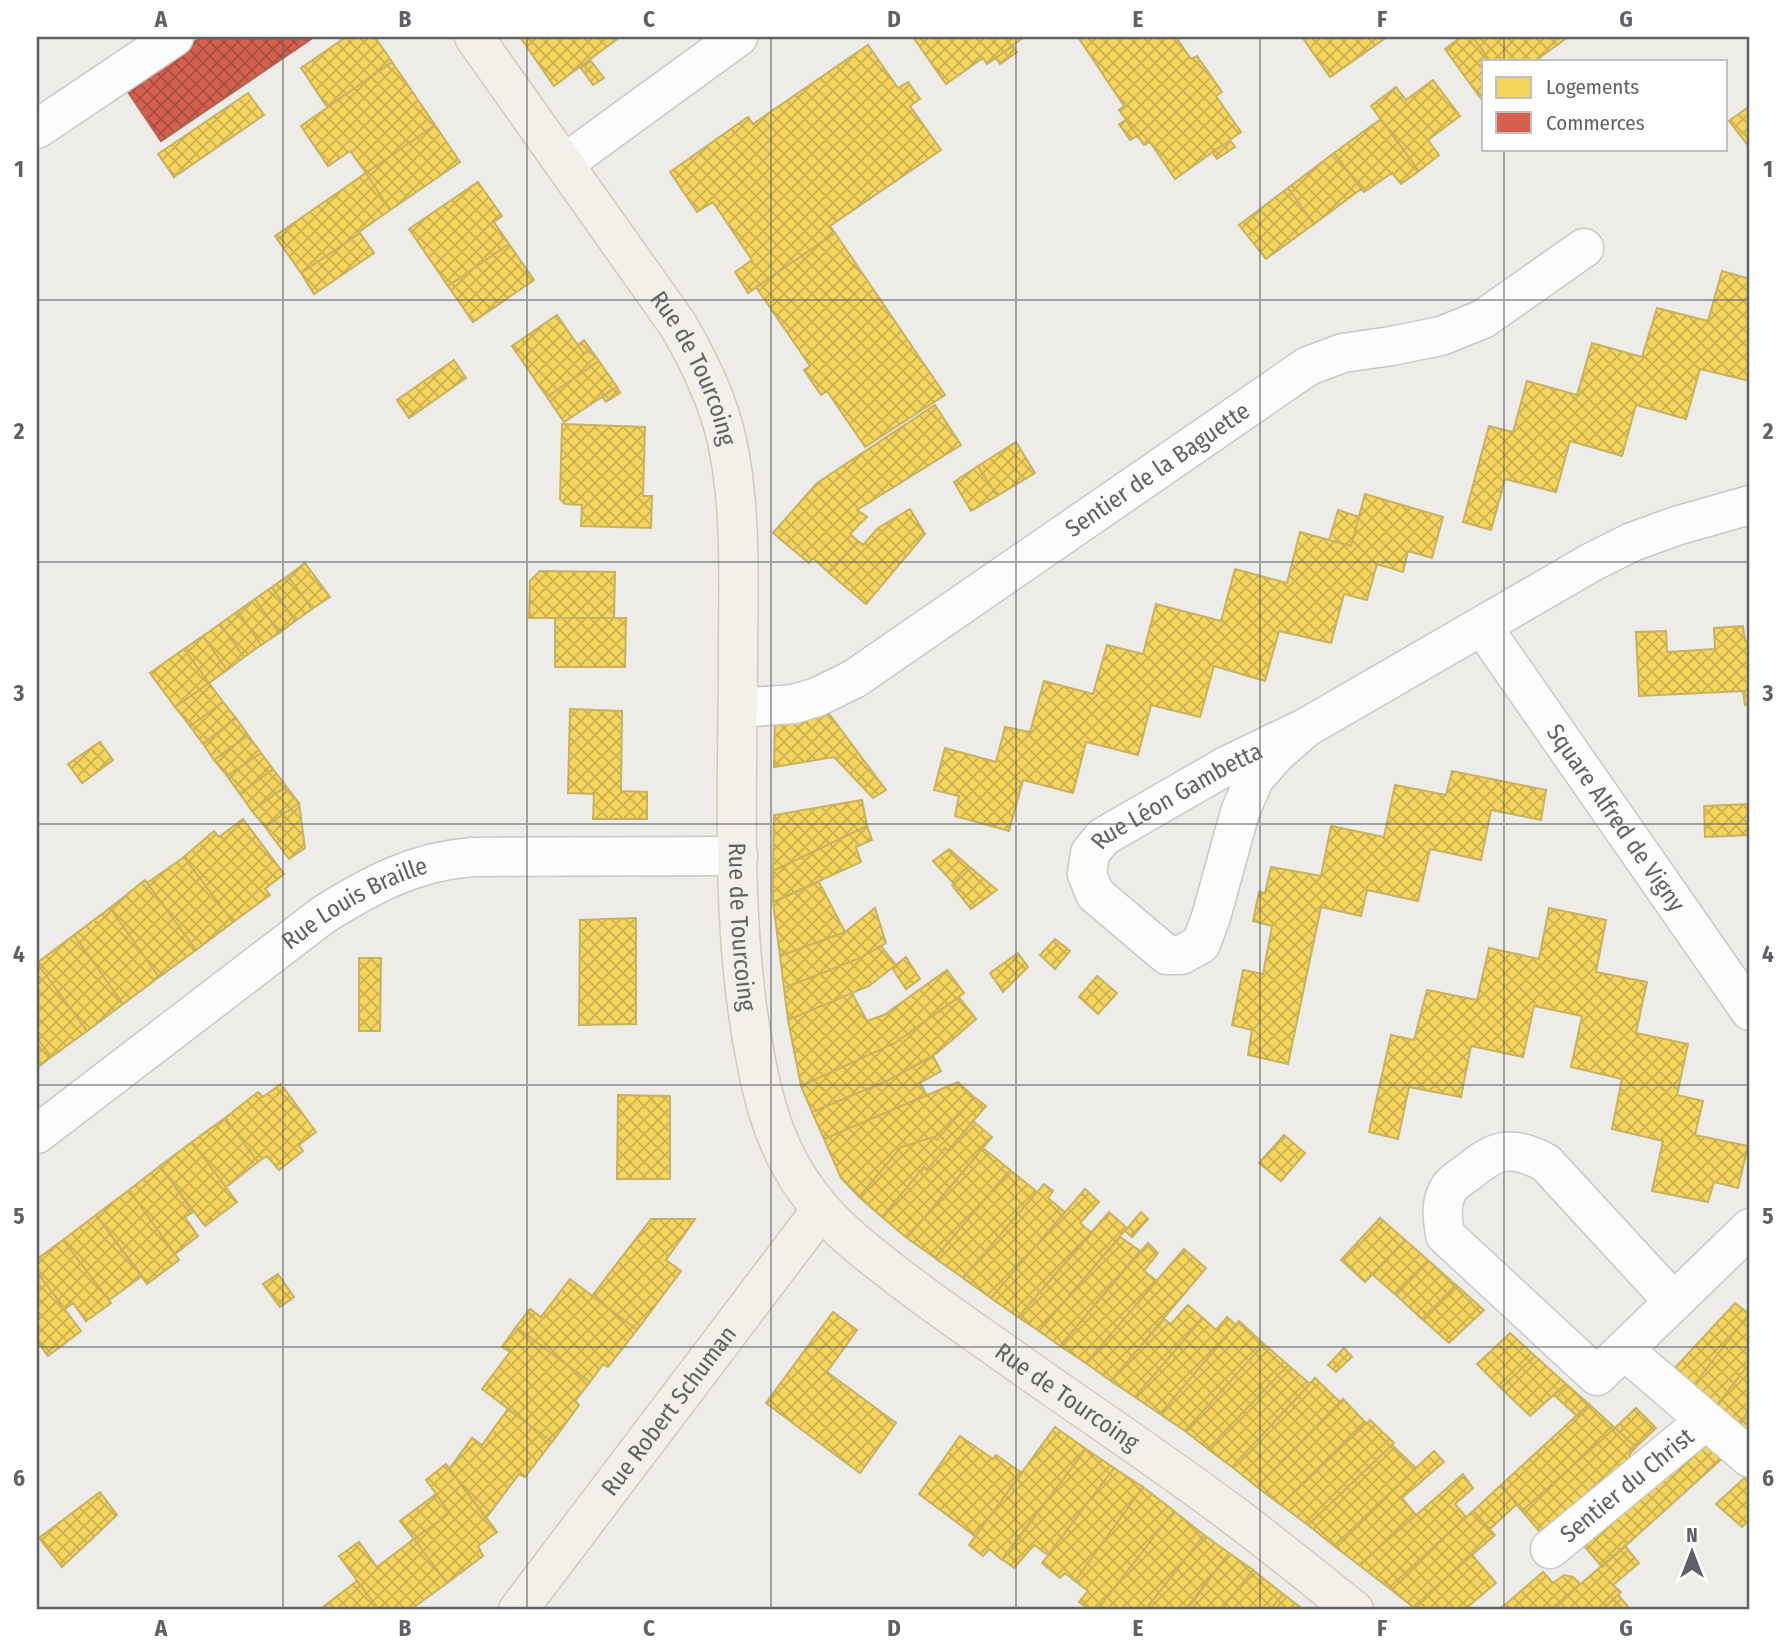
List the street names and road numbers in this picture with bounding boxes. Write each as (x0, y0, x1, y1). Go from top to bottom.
street label: Rue de Tourcoing (644, 286, 742, 449)
street label: Sentier de la Baguette (1060, 396, 1255, 543)
street label: Square Alfred de Vigny (1541, 719, 1691, 917)
street label: Rue Léon Gambetta (1085, 737, 1267, 855)
street label: Rue de Tourcoing (723, 842, 762, 1013)
street label: Rue Louis Braille (276, 851, 431, 955)
street label: Rue Robert Schuman (596, 1320, 742, 1501)
street label: Rue de Tourcoing (990, 1337, 1145, 1457)
street label: Sentier du Christ (1555, 1422, 1700, 1548)

